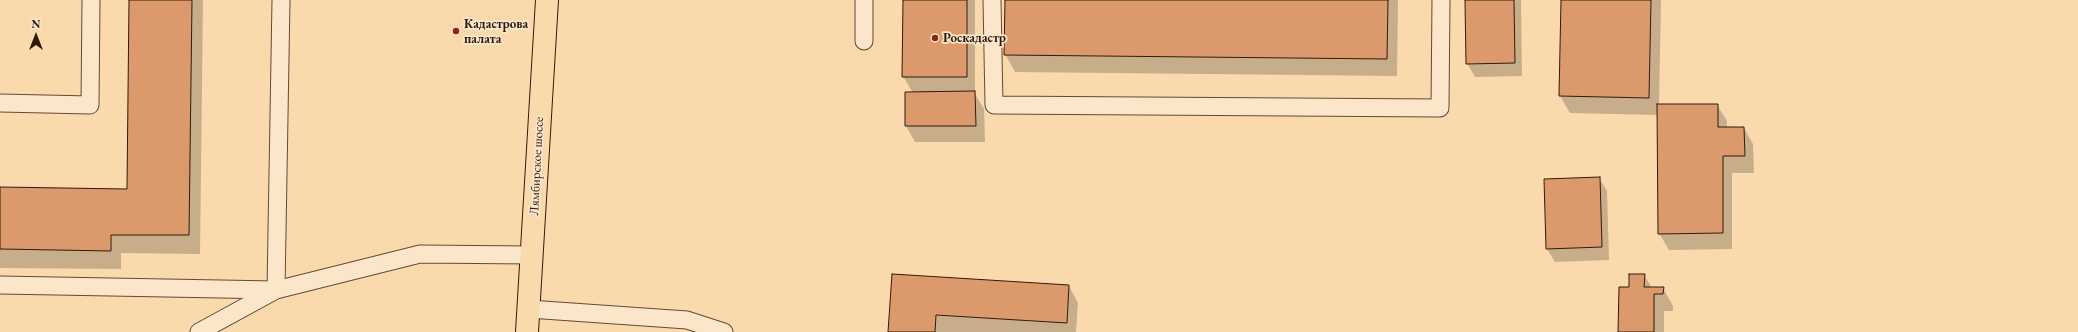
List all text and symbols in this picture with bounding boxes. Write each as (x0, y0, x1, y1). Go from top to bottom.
north arrow (16, 16, 56, 56)
place label: Кадастрова палата (464, 16, 528, 47)
text: N (32, 17, 40, 31)
marker: Кадастрова палата (451, 26, 461, 36)
place label: Роскадастр (943, 30, 1006, 46)
marker: Роскадастр (930, 33, 940, 43)
street label: Лямбирское шоссе (527, 116, 547, 216)

